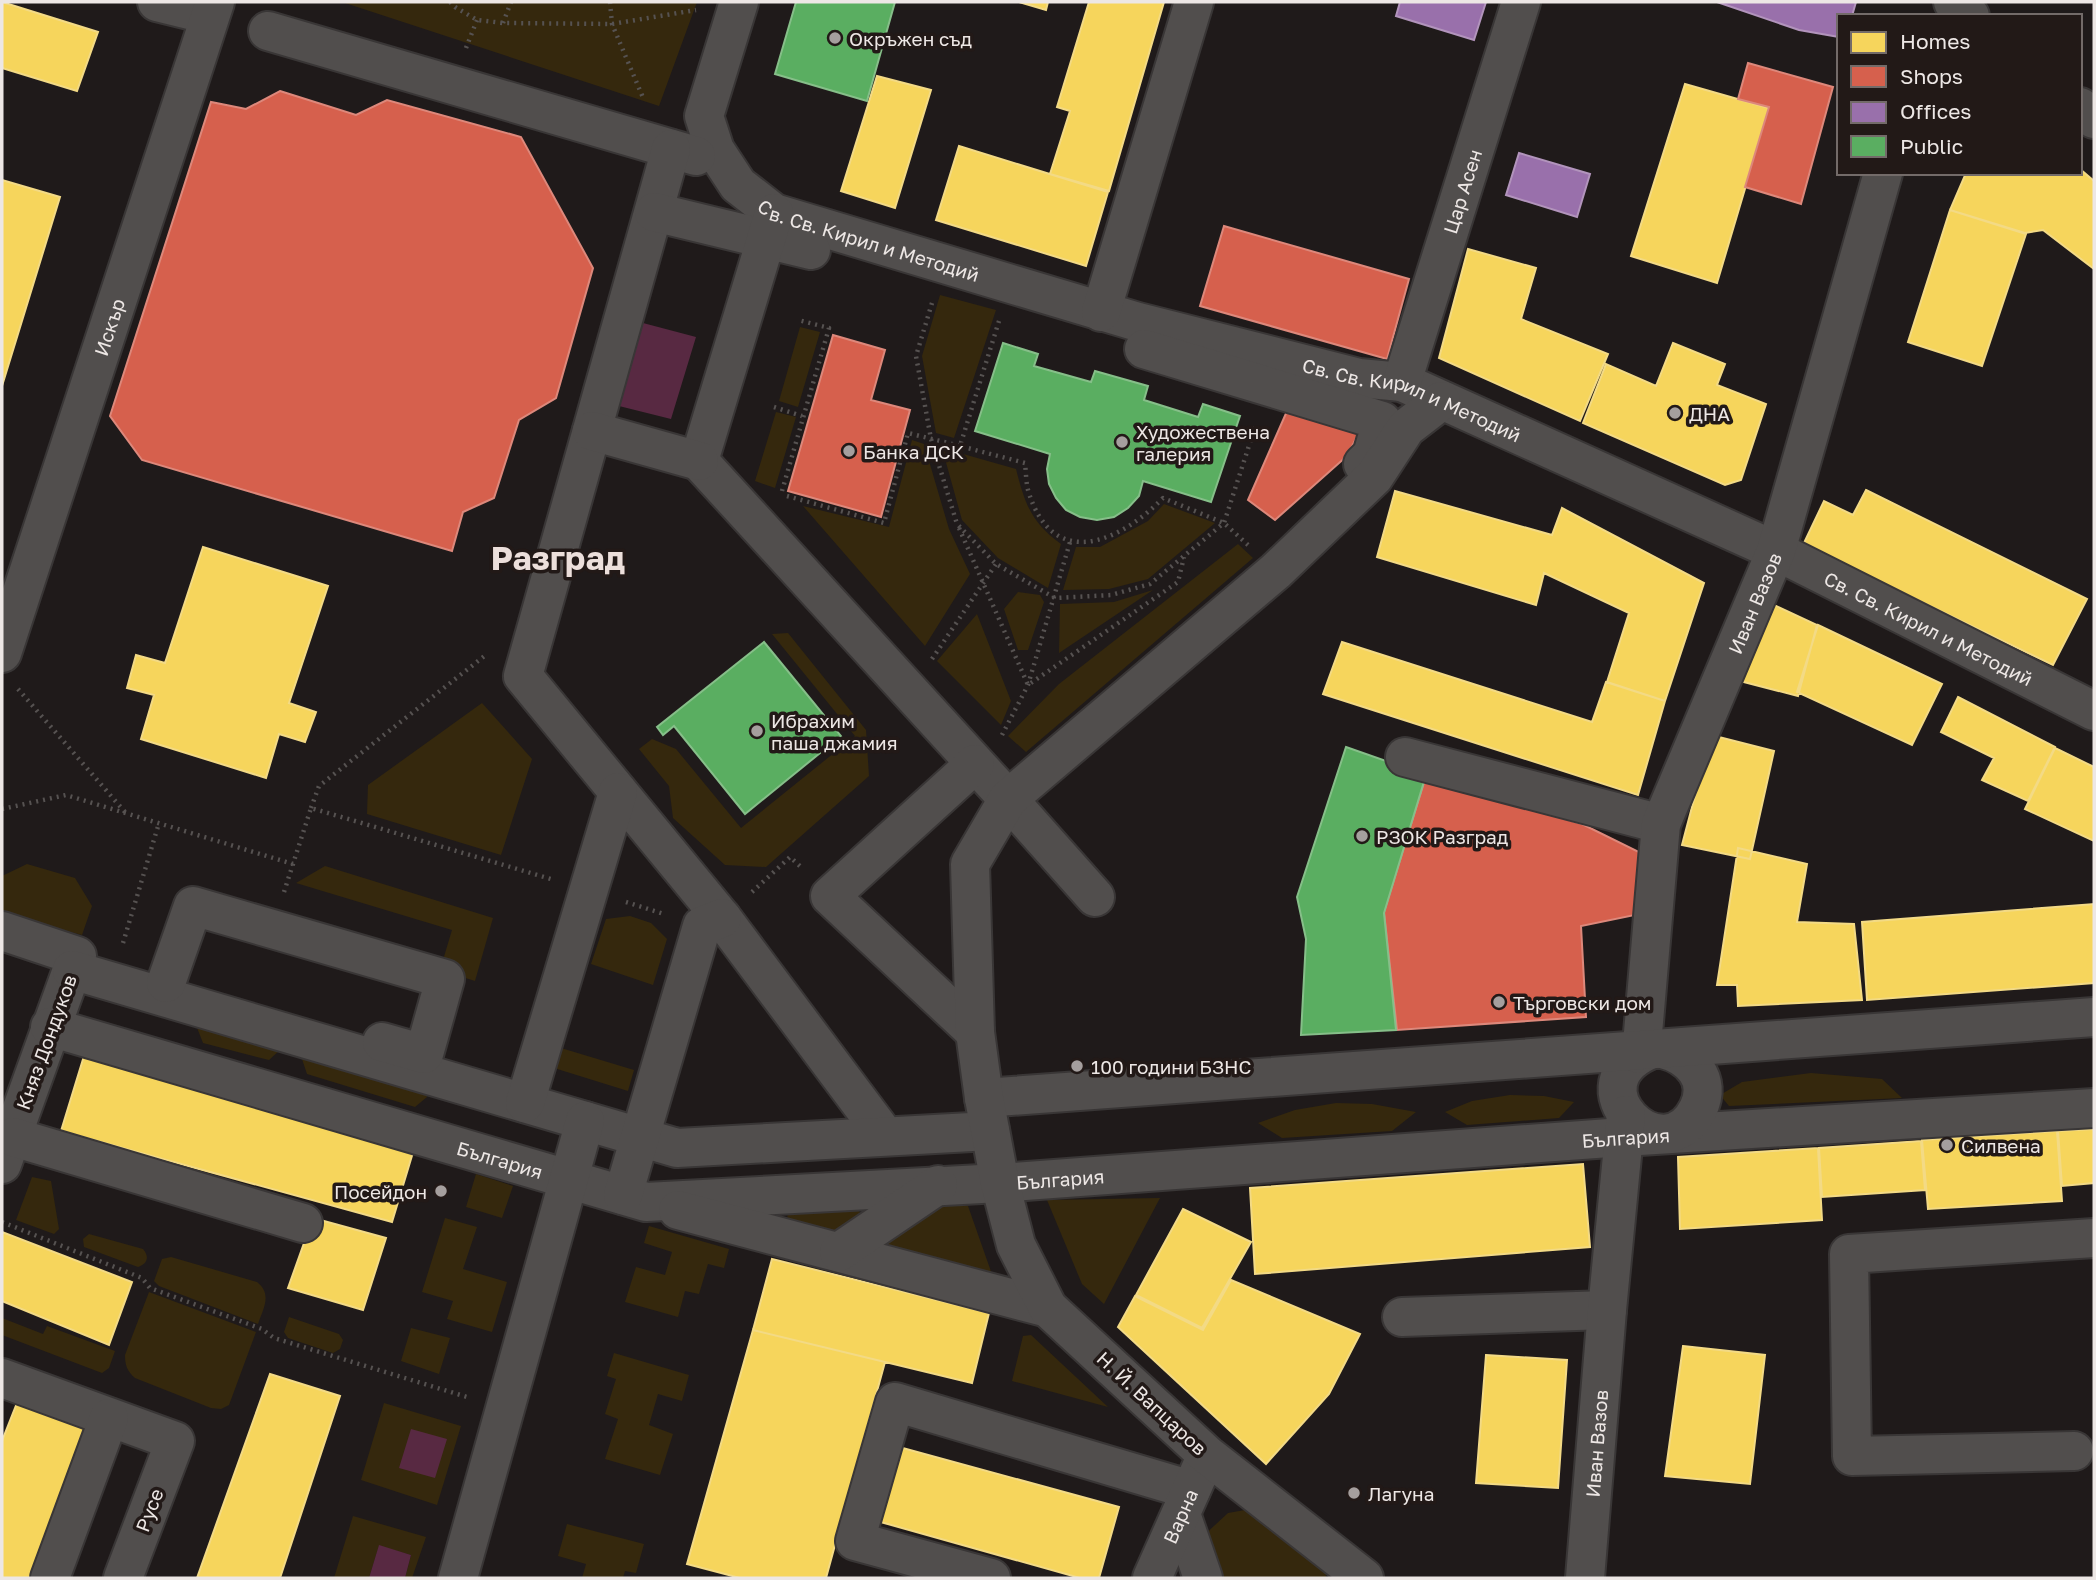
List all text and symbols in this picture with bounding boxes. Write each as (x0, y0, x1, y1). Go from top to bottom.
legend (1837, 14, 2082, 175)
place label: Окръжен съд (849, 27, 972, 50)
text: Homes (1900, 28, 1970, 54)
marker: Окръжен съд (827, 30, 843, 46)
text: Shops (1900, 63, 1963, 89)
text: Offices (1900, 98, 1971, 124)
text: Public (1900, 133, 1963, 159)
street label: Цар Асен (1438, 146, 1486, 236)
street label: Св. Св. Кирил и Методий (754, 194, 982, 285)
street label: Искър (89, 295, 129, 359)
street label: Св. Св. Кирил и Методий (1300, 353, 1525, 446)
place label: ДНА (1689, 402, 1730, 425)
marker: ДНА (1667, 405, 1683, 421)
place label: Художествена галерия (1136, 420, 1270, 465)
marker: Художествена галерия (1114, 434, 1130, 450)
place label: Банка ДСК (863, 440, 964, 463)
marker: Банка ДСК (841, 443, 857, 459)
district label: Разград (491, 538, 625, 577)
street label: Иван Вазов (1723, 549, 1786, 657)
street label: Св. Св. Кирил и Методий (1821, 566, 2037, 690)
place label: Ибрахим паша джамия (771, 709, 898, 754)
marker: Ибрахим паша джамия (749, 723, 765, 739)
place label: РЗОК Разград (1376, 825, 1509, 848)
marker: РЗОК Разград (1354, 828, 1370, 844)
street label: Княз Дондуков (11, 971, 81, 1113)
place label: Търговски дом (1513, 991, 1652, 1014)
marker: Търговски дом (1491, 994, 1507, 1010)
place label: 100 години БЗНС (1091, 1055, 1251, 1078)
marker: 100 години БЗНС (1069, 1058, 1085, 1074)
street label: България (1581, 1123, 1670, 1152)
place label: Силвена (1961, 1134, 2041, 1157)
street label: България (454, 1136, 546, 1183)
marker: Силвена (1939, 1137, 1955, 1153)
street label: България (1015, 1164, 1105, 1193)
place label: Посейдон (334, 1180, 427, 1203)
marker: Посейдон (433, 1183, 449, 1199)
street label: Н. Й. Вапцаров (1093, 1346, 1211, 1460)
street label: Иван Вазов (1580, 1389, 1612, 1498)
place label: Лагуна (1368, 1482, 1434, 1505)
street label: Русе (130, 1485, 168, 1535)
street label: Варна (1157, 1485, 1202, 1547)
marker: Лагуна (1346, 1485, 1362, 1501)

